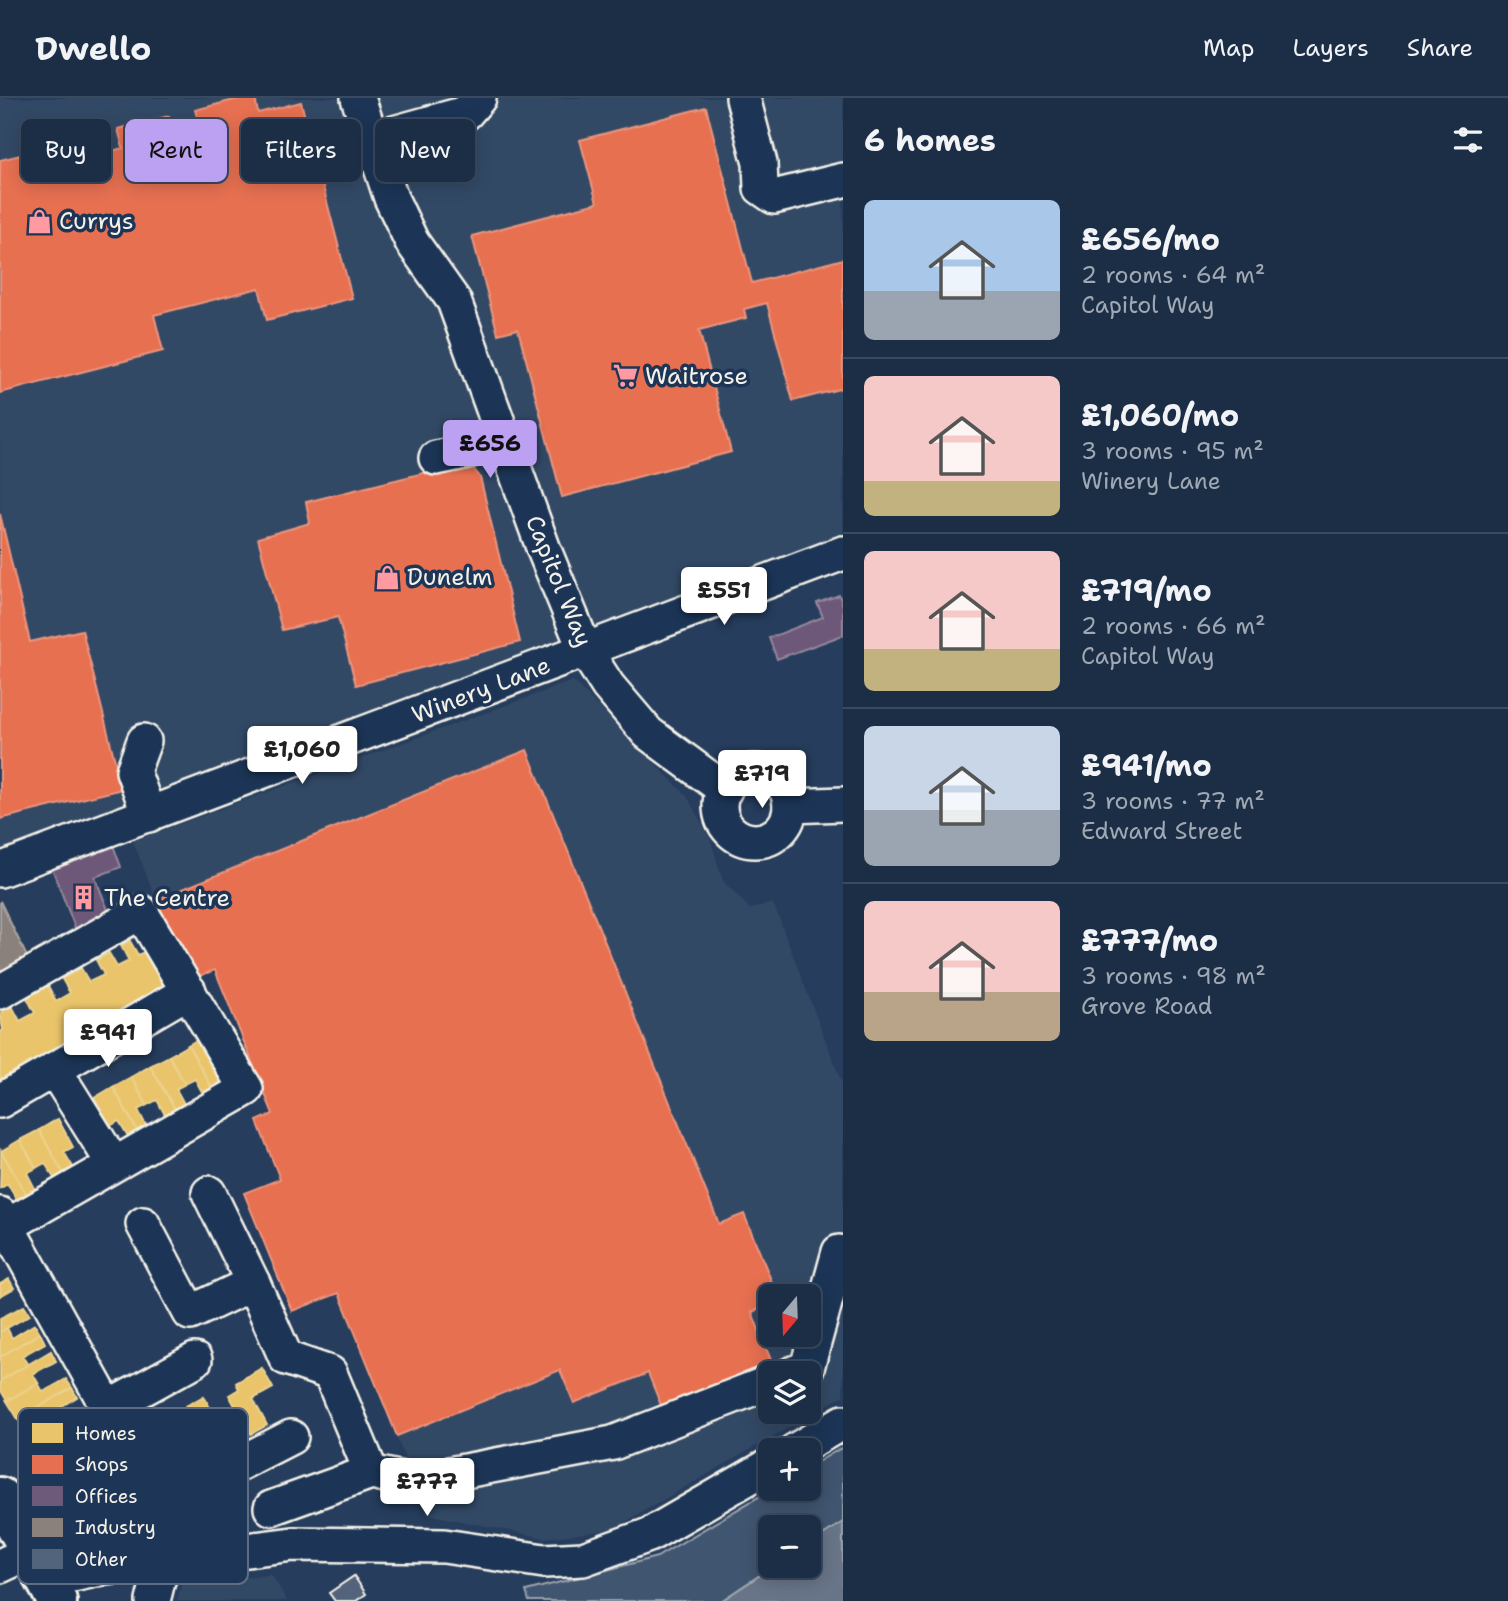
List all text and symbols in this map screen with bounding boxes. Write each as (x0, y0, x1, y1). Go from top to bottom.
text: Dwello (35, 26, 151, 71)
text: Map (1203, 32, 1254, 64)
text: Layers (1292, 32, 1369, 64)
text: Share (1407, 32, 1473, 64)
chip: Buy (21, 119, 111, 182)
chip: Rent (125, 119, 227, 182)
chip: Filters (241, 119, 361, 182)
chip: New (375, 119, 475, 182)
text: 6 homes (864, 120, 996, 161)
icon: filters (1449, 121, 1487, 159)
place label: Currys (59, 205, 134, 237)
shop icon: Currys (25, 207, 53, 235)
text: £656/mo (1081, 219, 1220, 260)
icon: home (920, 228, 1004, 312)
text: 2 rooms · 64 m² (1081, 260, 1265, 290)
text: Capitol Way (1081, 290, 1214, 320)
place label: Waitrose (645, 360, 748, 392)
supermarket icon: Waitrose (611, 362, 639, 390)
text: £1,060/mo (1081, 395, 1239, 436)
icon: home (920, 404, 1004, 488)
pin: £656 (449, 420, 531, 480)
text: £656 (459, 428, 521, 458)
text: 3 rooms · 95 m² (1081, 436, 1264, 466)
text: Winery Lane (1081, 466, 1221, 496)
street label: Capitol Way (518, 510, 600, 652)
place label: Dunelm (407, 561, 493, 593)
shop icon: Dunelm (373, 563, 401, 591)
pin: £551 (683, 568, 765, 627)
text: £719/mo (1081, 570, 1212, 611)
text: £551 (697, 575, 751, 605)
icon: home (920, 579, 1004, 663)
text: 2 rooms · 66 m² (1081, 611, 1266, 641)
text: Capitol Way (1081, 641, 1214, 671)
street label: Winery Lane (407, 649, 555, 731)
pin: £1,060 (245, 726, 359, 786)
text: £1,060 (263, 734, 341, 764)
text: £941/mo (1081, 745, 1212, 786)
pin: £719 (721, 750, 803, 810)
icon: home (920, 754, 1004, 838)
text: £719 (734, 758, 790, 788)
text: 3 rooms · 77 m² (1081, 786, 1265, 816)
text: Edward Street (1081, 816, 1242, 846)
place label: The Centre (104, 882, 230, 914)
building icon: The Centre (70, 884, 98, 912)
text: £777/mo (1081, 920, 1218, 961)
icon: home (920, 929, 1004, 1013)
text: 3 rooms · 98 m² (1081, 961, 1266, 991)
text: Grove Road (1081, 991, 1212, 1021)
pin: £941 (67, 1010, 149, 1069)
text: £941 (80, 1017, 136, 1047)
north arrow (758, 1284, 821, 1348)
map controls (758, 1284, 821, 1578)
button: layers (758, 1361, 821, 1424)
legend (18, 1408, 248, 1584)
text: Homes (75, 1421, 136, 1446)
button: + (758, 1438, 821, 1501)
text: Shops (75, 1452, 129, 1477)
pin: £777 (386, 1458, 468, 1518)
text: £777 (396, 1466, 458, 1496)
text: Offices (75, 1484, 138, 1509)
text: Industry (75, 1515, 156, 1540)
button: − (758, 1515, 821, 1578)
text: Other (75, 1547, 128, 1572)

